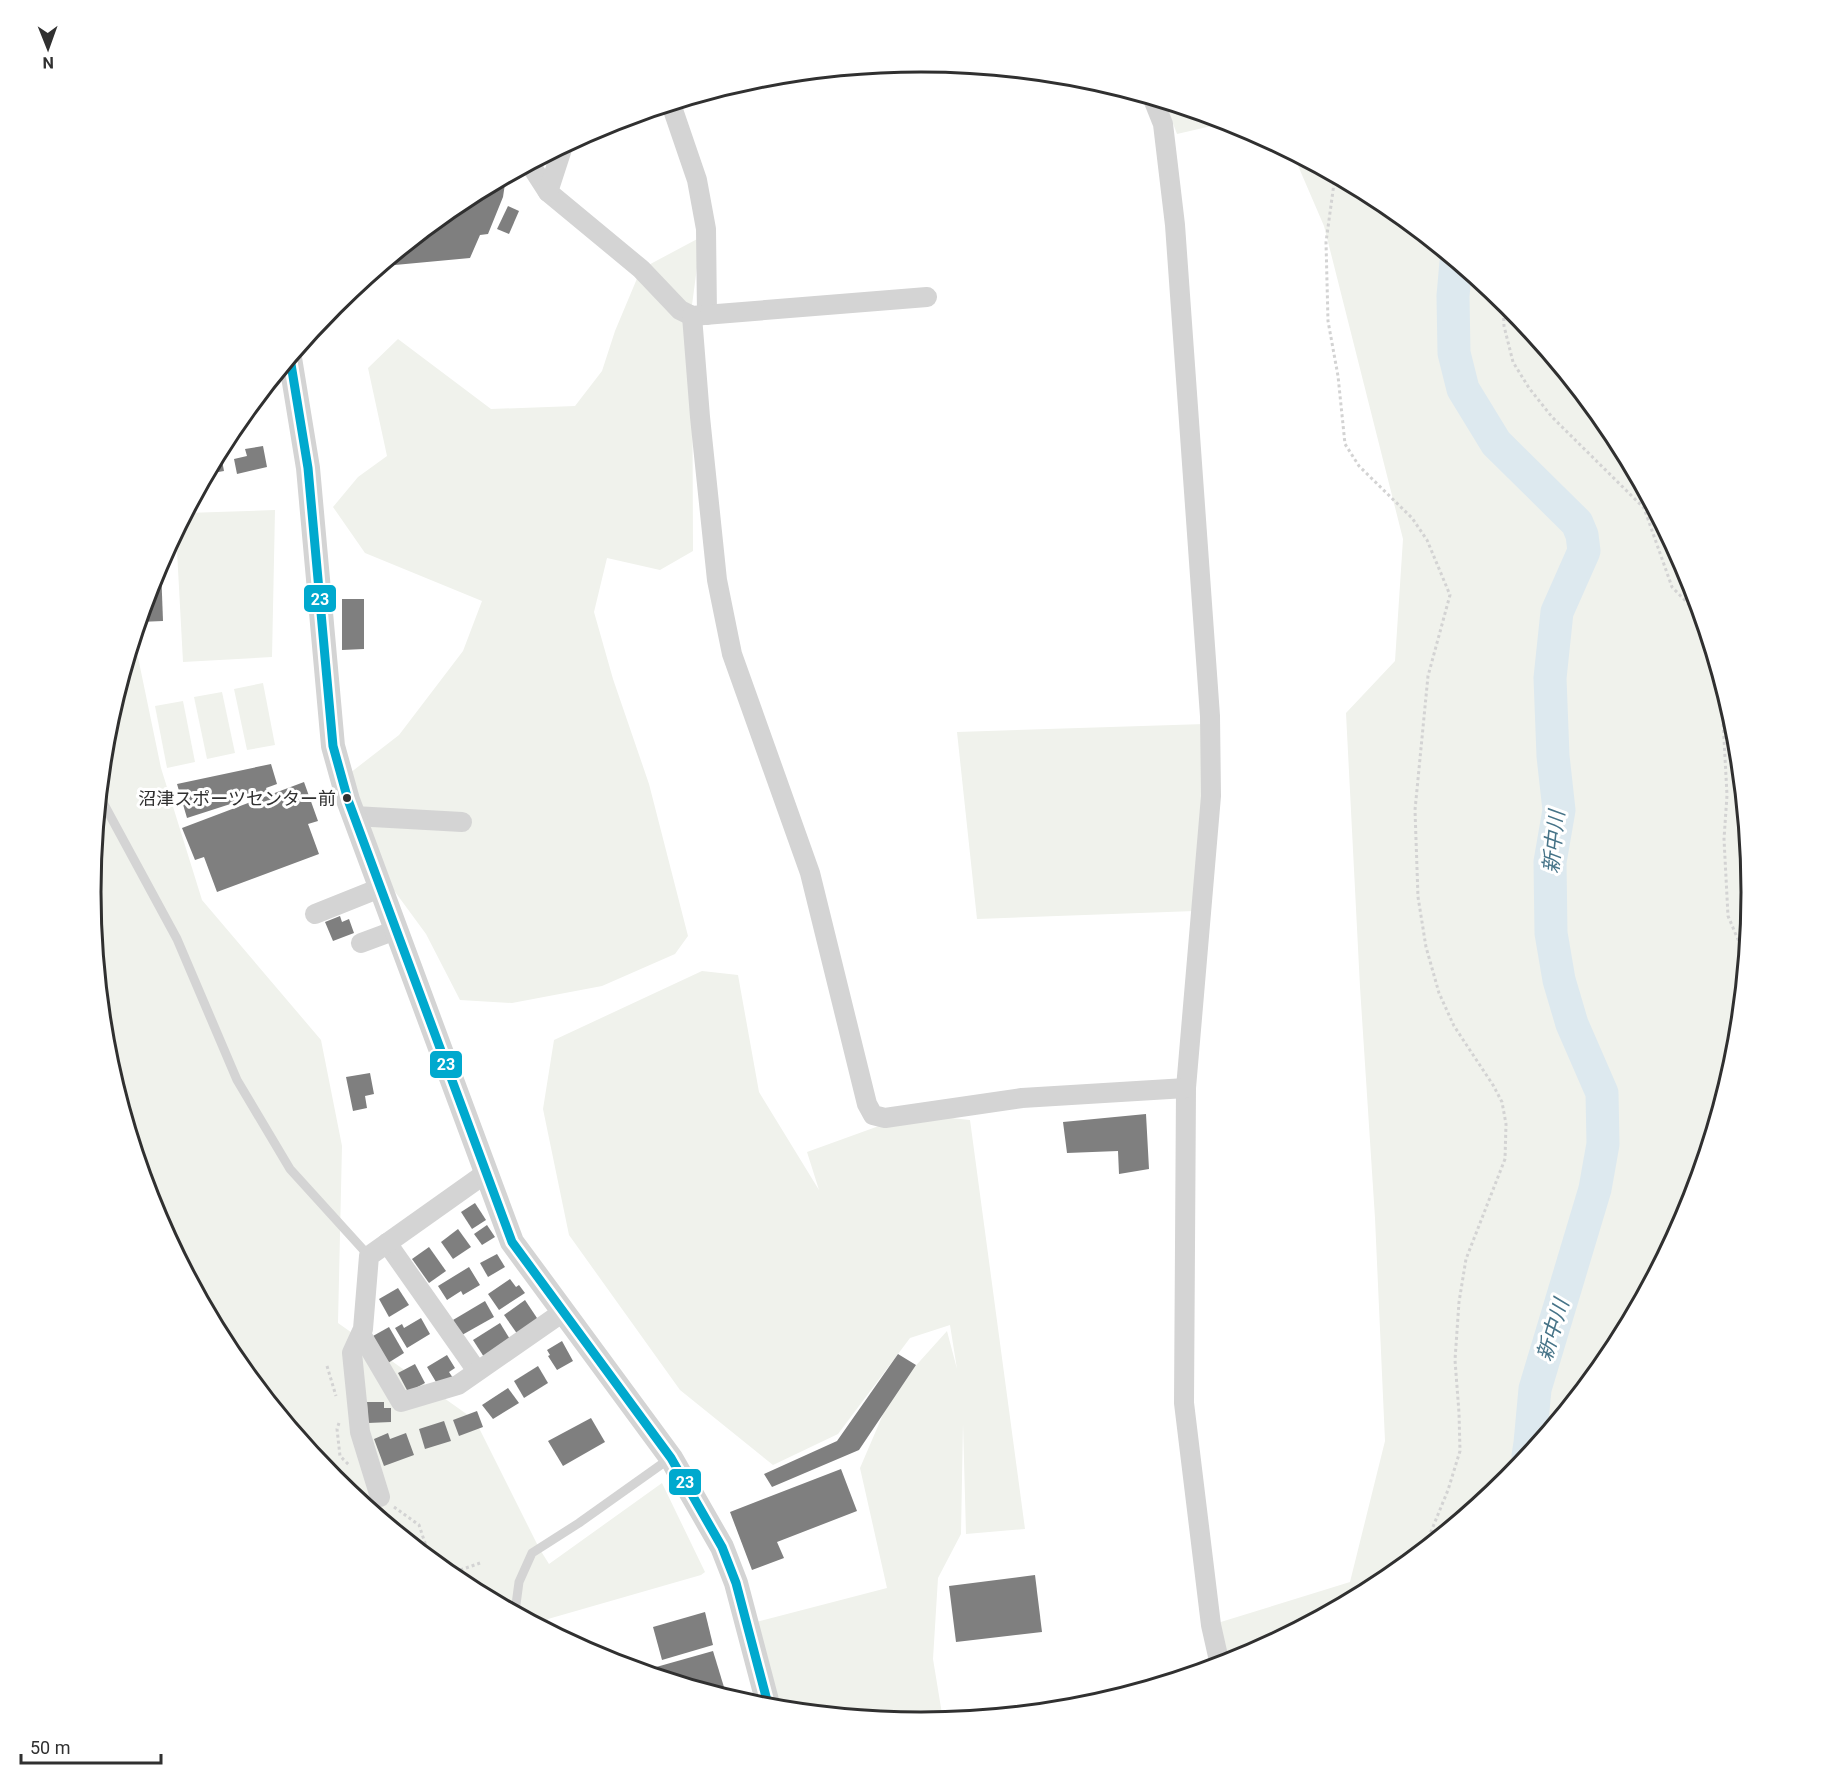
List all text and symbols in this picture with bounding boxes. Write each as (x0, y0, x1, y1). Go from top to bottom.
north arrow (18, 18, 78, 78)
text: N (42, 53, 54, 72)
line badge: 23 (303, 584, 337, 613)
text: 23 (311, 590, 329, 609)
place label: 沼津スポーツセンター前 (138, 788, 336, 809)
marker: 沼津スポーツセンター前 (341, 792, 353, 804)
water label: 新中川 (1539, 807, 1569, 875)
line badge: 23 (429, 1050, 463, 1079)
text: 23 (437, 1055, 455, 1074)
water label: 新中川 (1532, 1294, 1574, 1364)
line badge: 23 (668, 1468, 702, 1496)
text: 23 (676, 1473, 694, 1492)
scale bar (21, 1727, 160, 1765)
text: 50 m (30, 1737, 70, 1758)

